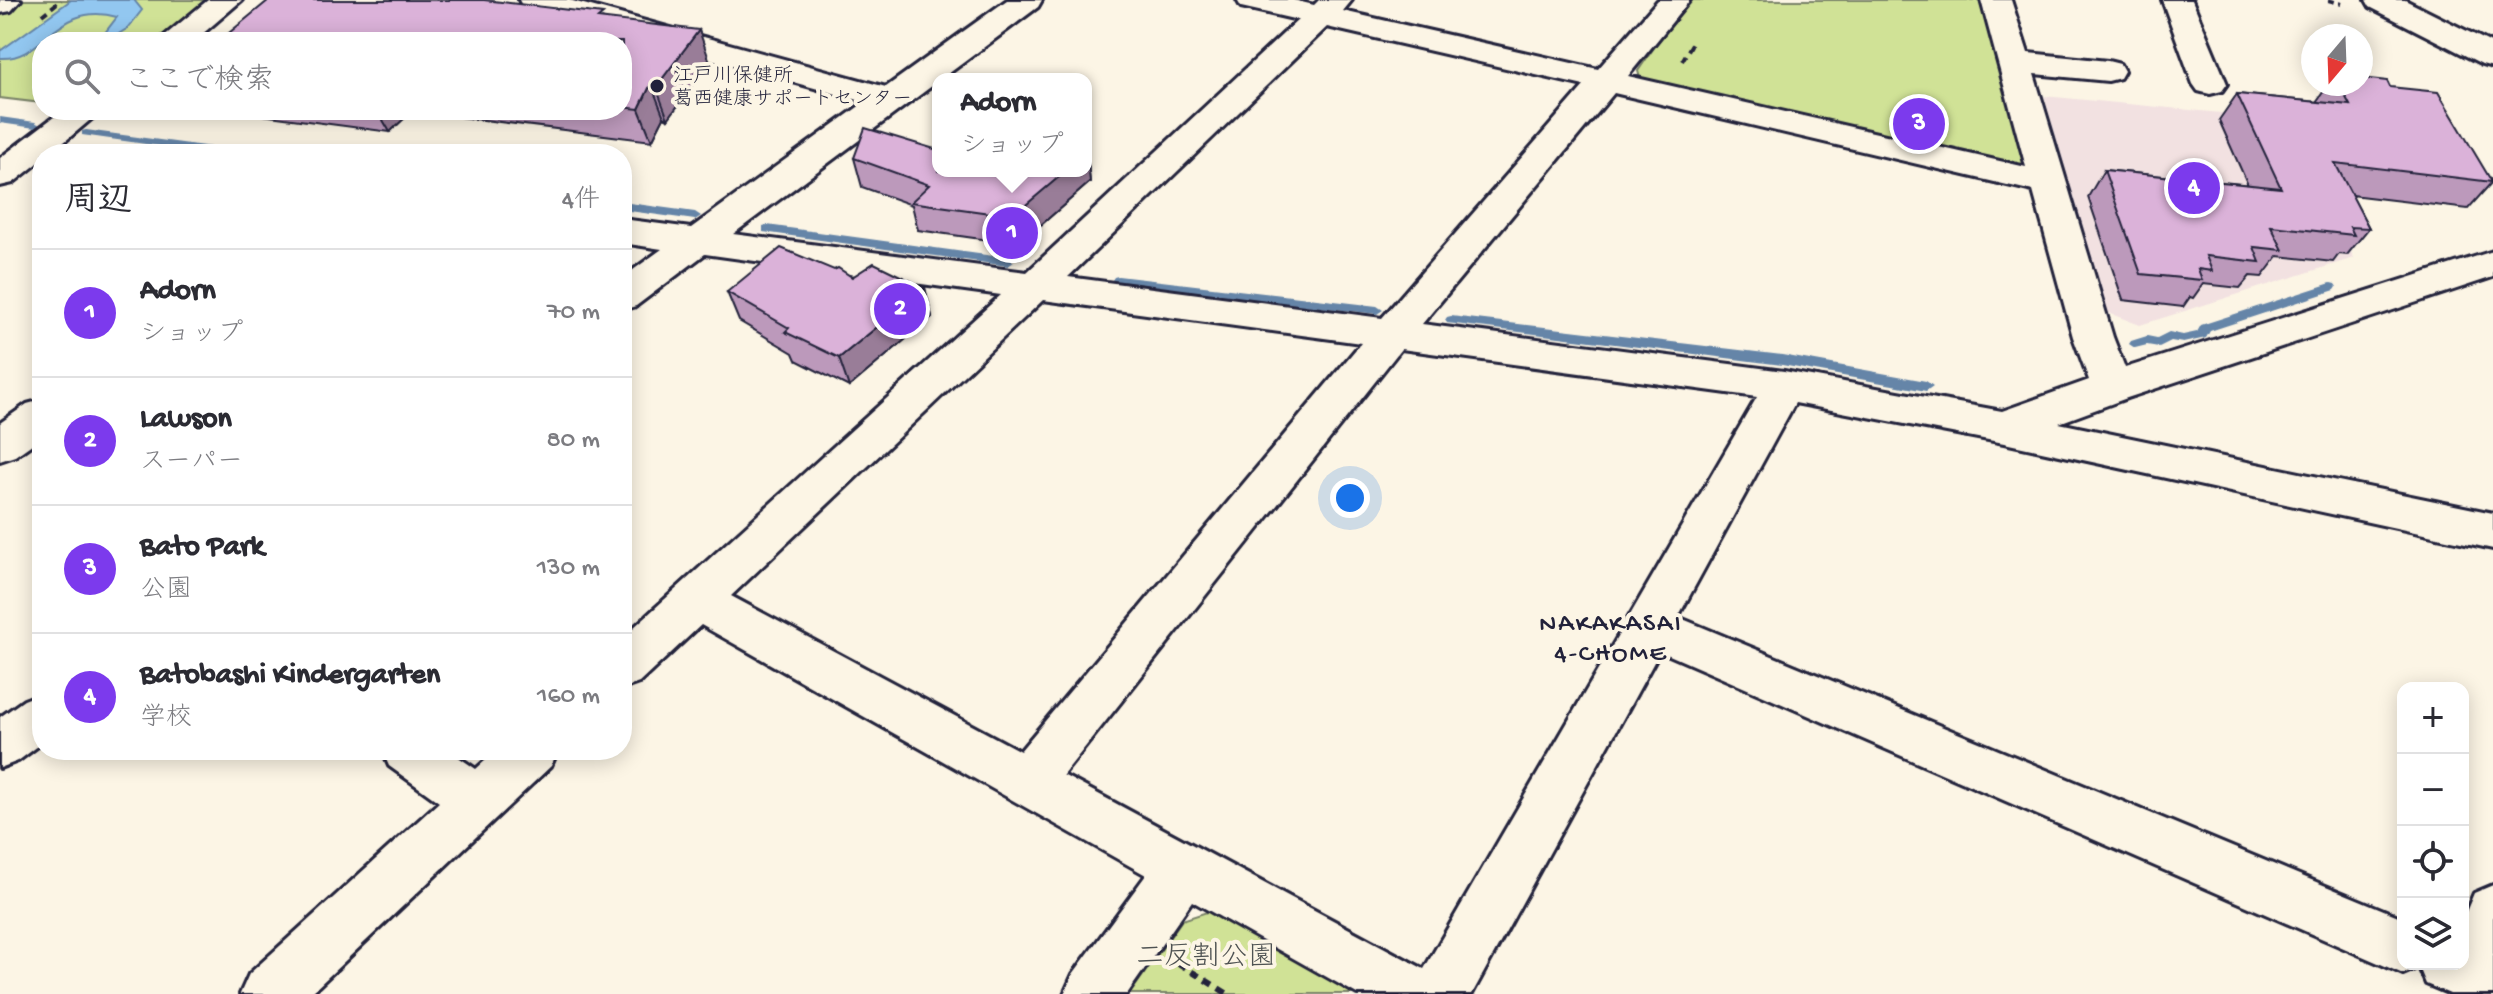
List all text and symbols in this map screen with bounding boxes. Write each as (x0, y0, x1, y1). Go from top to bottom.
north arrow (2301, 24, 2373, 96)
search box (32, 32, 632, 120)
icon: search (60, 54, 104, 98)
text: ここで検索 (124, 65, 274, 100)
place label: 江戸川保健所 葛西健康サポートセンター (673, 65, 912, 112)
popup (932, 73, 1092, 177)
marker: 江戸川保健所 葛西健康サポートセンター (648, 77, 666, 95)
text: Adorn (961, 87, 1036, 122)
pin: 3 (1893, 94, 1945, 154)
text: ショップ (961, 132, 1063, 163)
pin: 4 (2168, 158, 2220, 218)
text: 周辺 (64, 183, 132, 223)
text: 4件 (562, 186, 600, 217)
pin: 1 (986, 203, 1038, 263)
text: Adorn (140, 275, 216, 310)
pin: 2 (874, 279, 926, 339)
text: 1 (85, 298, 95, 329)
text: 70 m (547, 298, 600, 329)
text: ショップ (140, 320, 243, 351)
text: Lawson (140, 403, 232, 438)
text: 2 (84, 426, 96, 457)
text: 80 m (546, 426, 600, 457)
text: スーパー (140, 448, 243, 479)
your location (1330, 478, 1370, 518)
text: Bato Park (140, 531, 264, 566)
text: 3 (83, 554, 97, 585)
text: 130 m (537, 554, 600, 585)
text: 公園 (140, 576, 192, 607)
district label: NAKAKASAI 4-CHOME (1539, 610, 1683, 671)
text: Batobashi Kindergarten (140, 659, 440, 694)
text: 4 (84, 682, 96, 713)
text: 160 m (537, 682, 600, 713)
map controls (2397, 682, 2469, 970)
button: + (2397, 682, 2469, 754)
text: 学校 (140, 704, 192, 735)
button: − (2397, 754, 2469, 826)
button: locate (2397, 826, 2469, 898)
button: layers (2397, 898, 2469, 970)
park label: 二反割公園 (1136, 941, 1276, 975)

